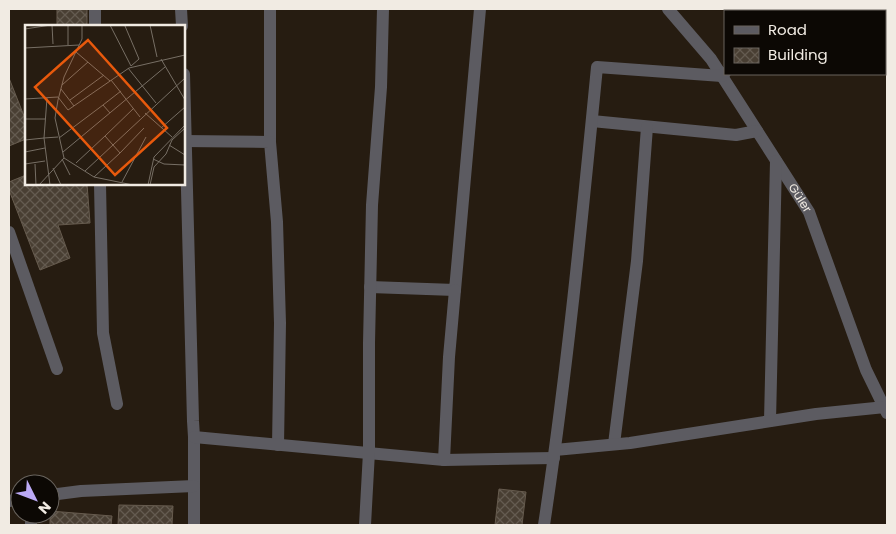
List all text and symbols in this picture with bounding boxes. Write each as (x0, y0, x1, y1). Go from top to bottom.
legend (724, 10, 886, 75)
text: Road (768, 19, 807, 40)
inset map (25, 25, 185, 185)
text: Building (768, 44, 828, 65)
street label: Güler (785, 180, 816, 216)
north arrow (10, 474, 60, 524)
text: N (34, 497, 56, 518)

